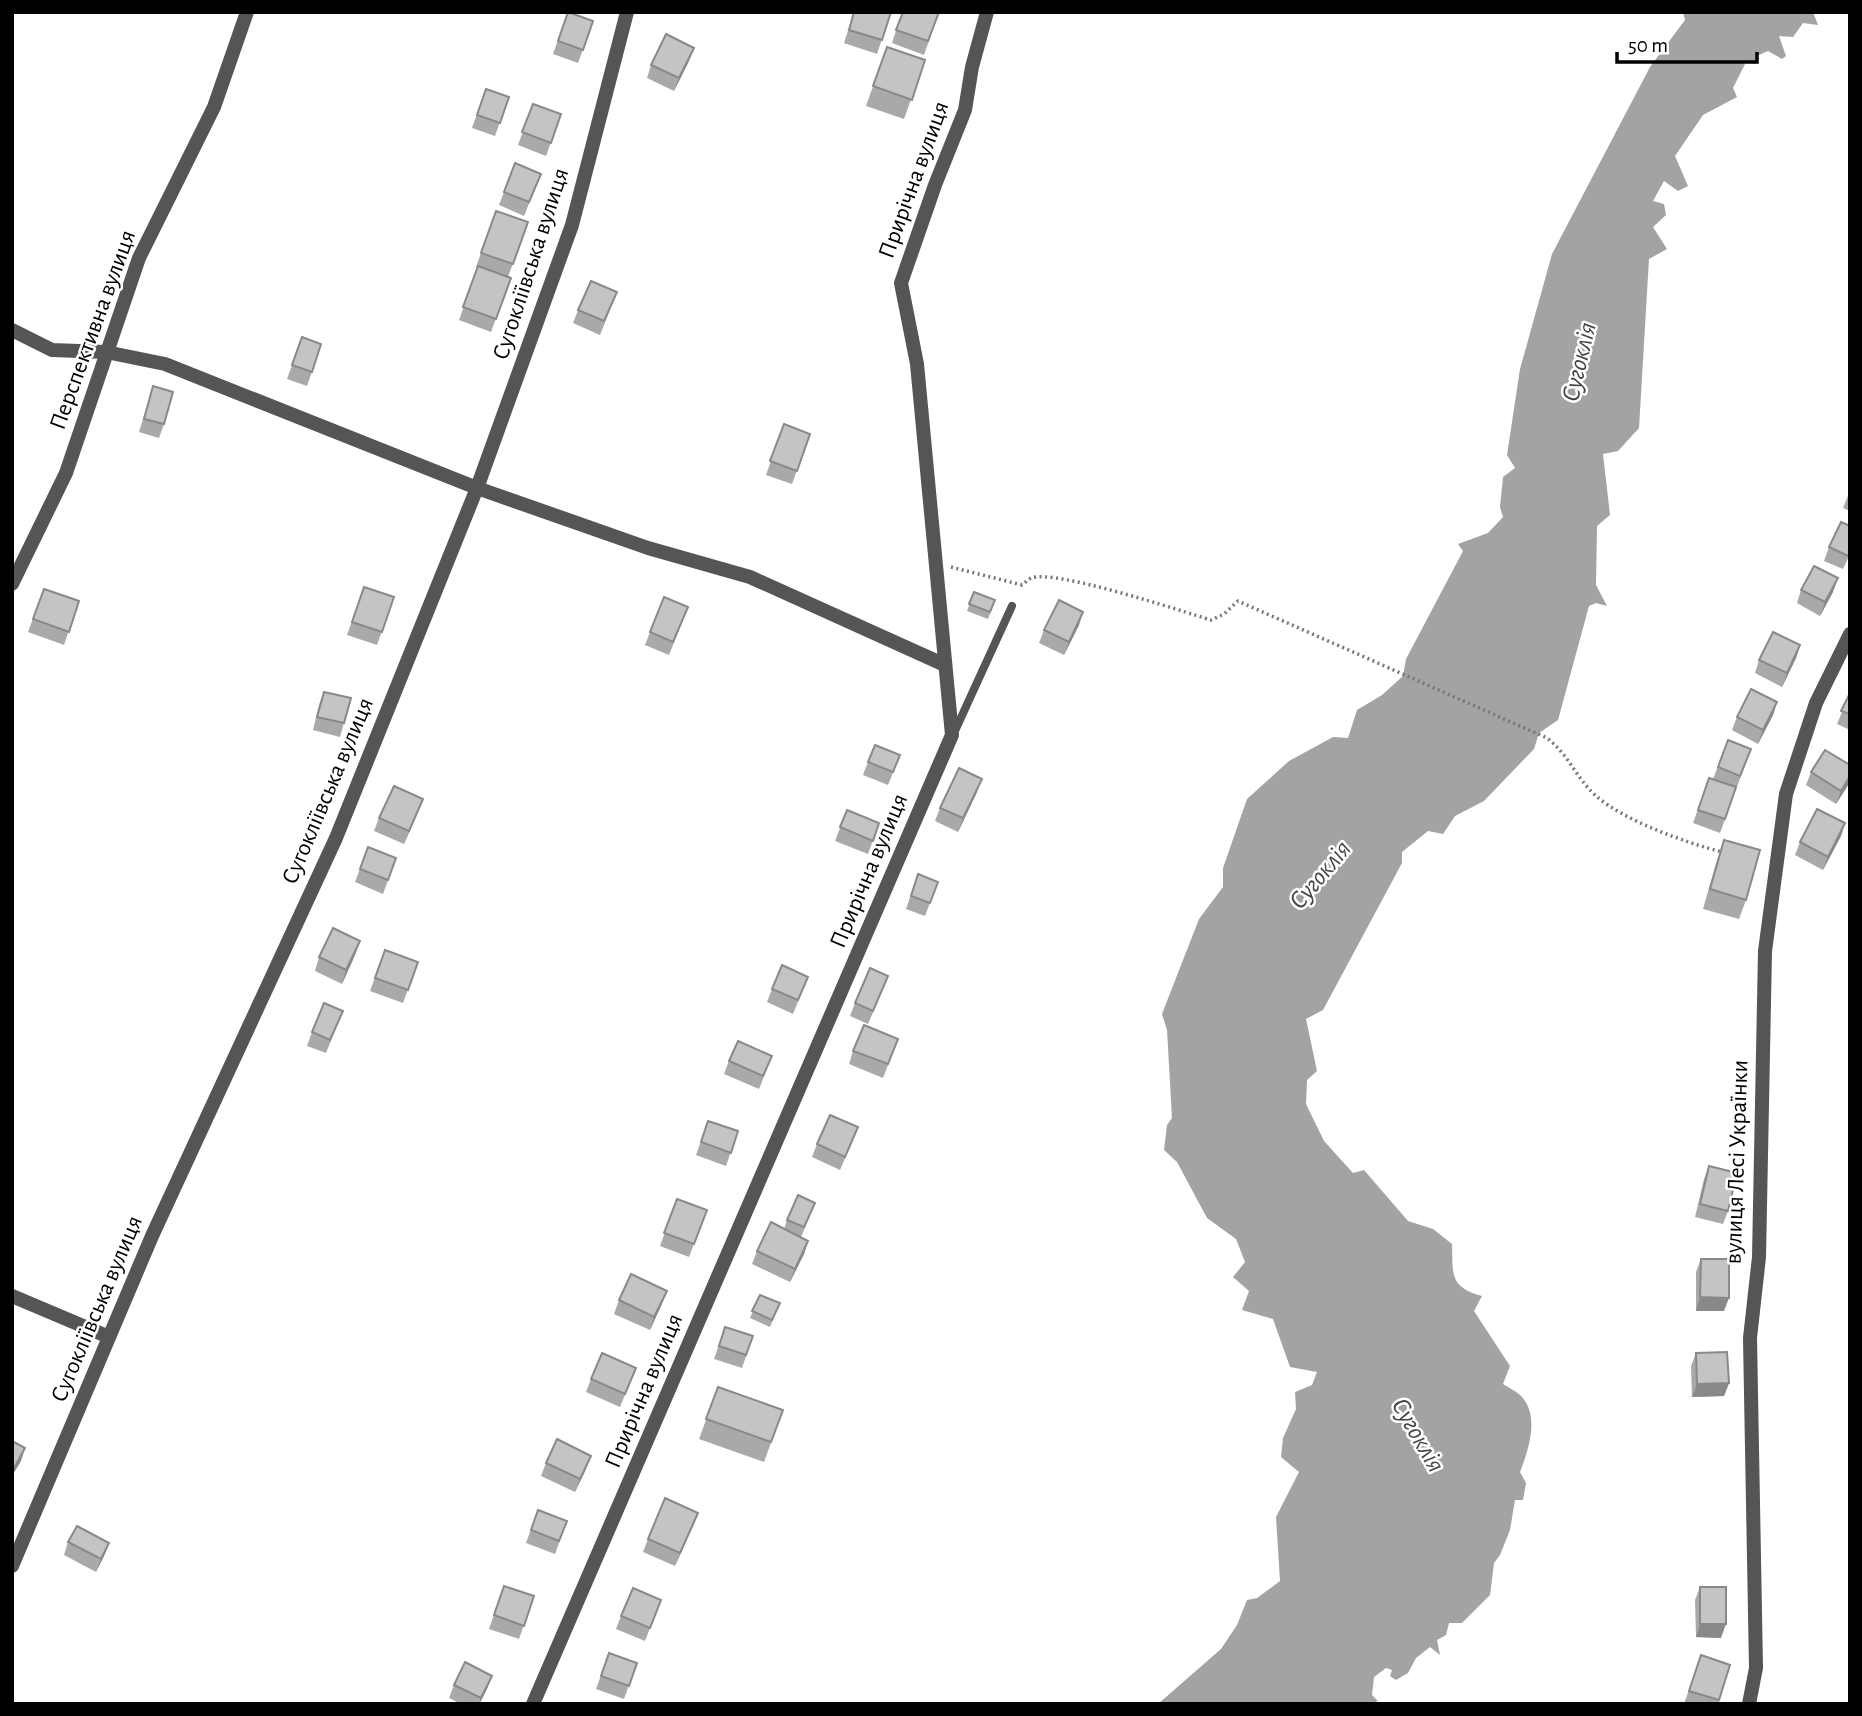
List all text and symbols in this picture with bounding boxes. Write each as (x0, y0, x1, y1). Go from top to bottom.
scale bar (1617, 21, 1757, 65)
text: 50 m (1628, 35, 1668, 56)
street label: Прирічна вулиця (874, 98, 954, 262)
street label: Сугокліївська вулиця (489, 165, 573, 363)
street label: Перспективна вулиця (46, 227, 140, 433)
water label: Сугоклія (1557, 320, 1601, 404)
street label: Сугокліївська вулиця (278, 694, 378, 888)
street label: Прирічна вулиця (826, 790, 912, 952)
water label: Сугоклія (1284, 836, 1356, 914)
street label: вулиця Лесі Українки (1721, 1059, 1753, 1265)
street label: Сугокліївська вулиця (47, 1212, 147, 1406)
street label: Прирічна вулиця (601, 1310, 687, 1472)
water label: Сугоклія (1387, 1394, 1449, 1476)

